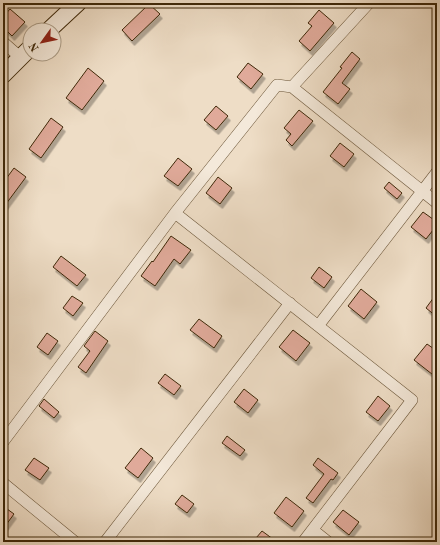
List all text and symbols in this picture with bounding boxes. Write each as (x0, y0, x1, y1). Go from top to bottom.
north arrow (22, 22, 62, 62)
text: N (28, 40, 42, 53)

